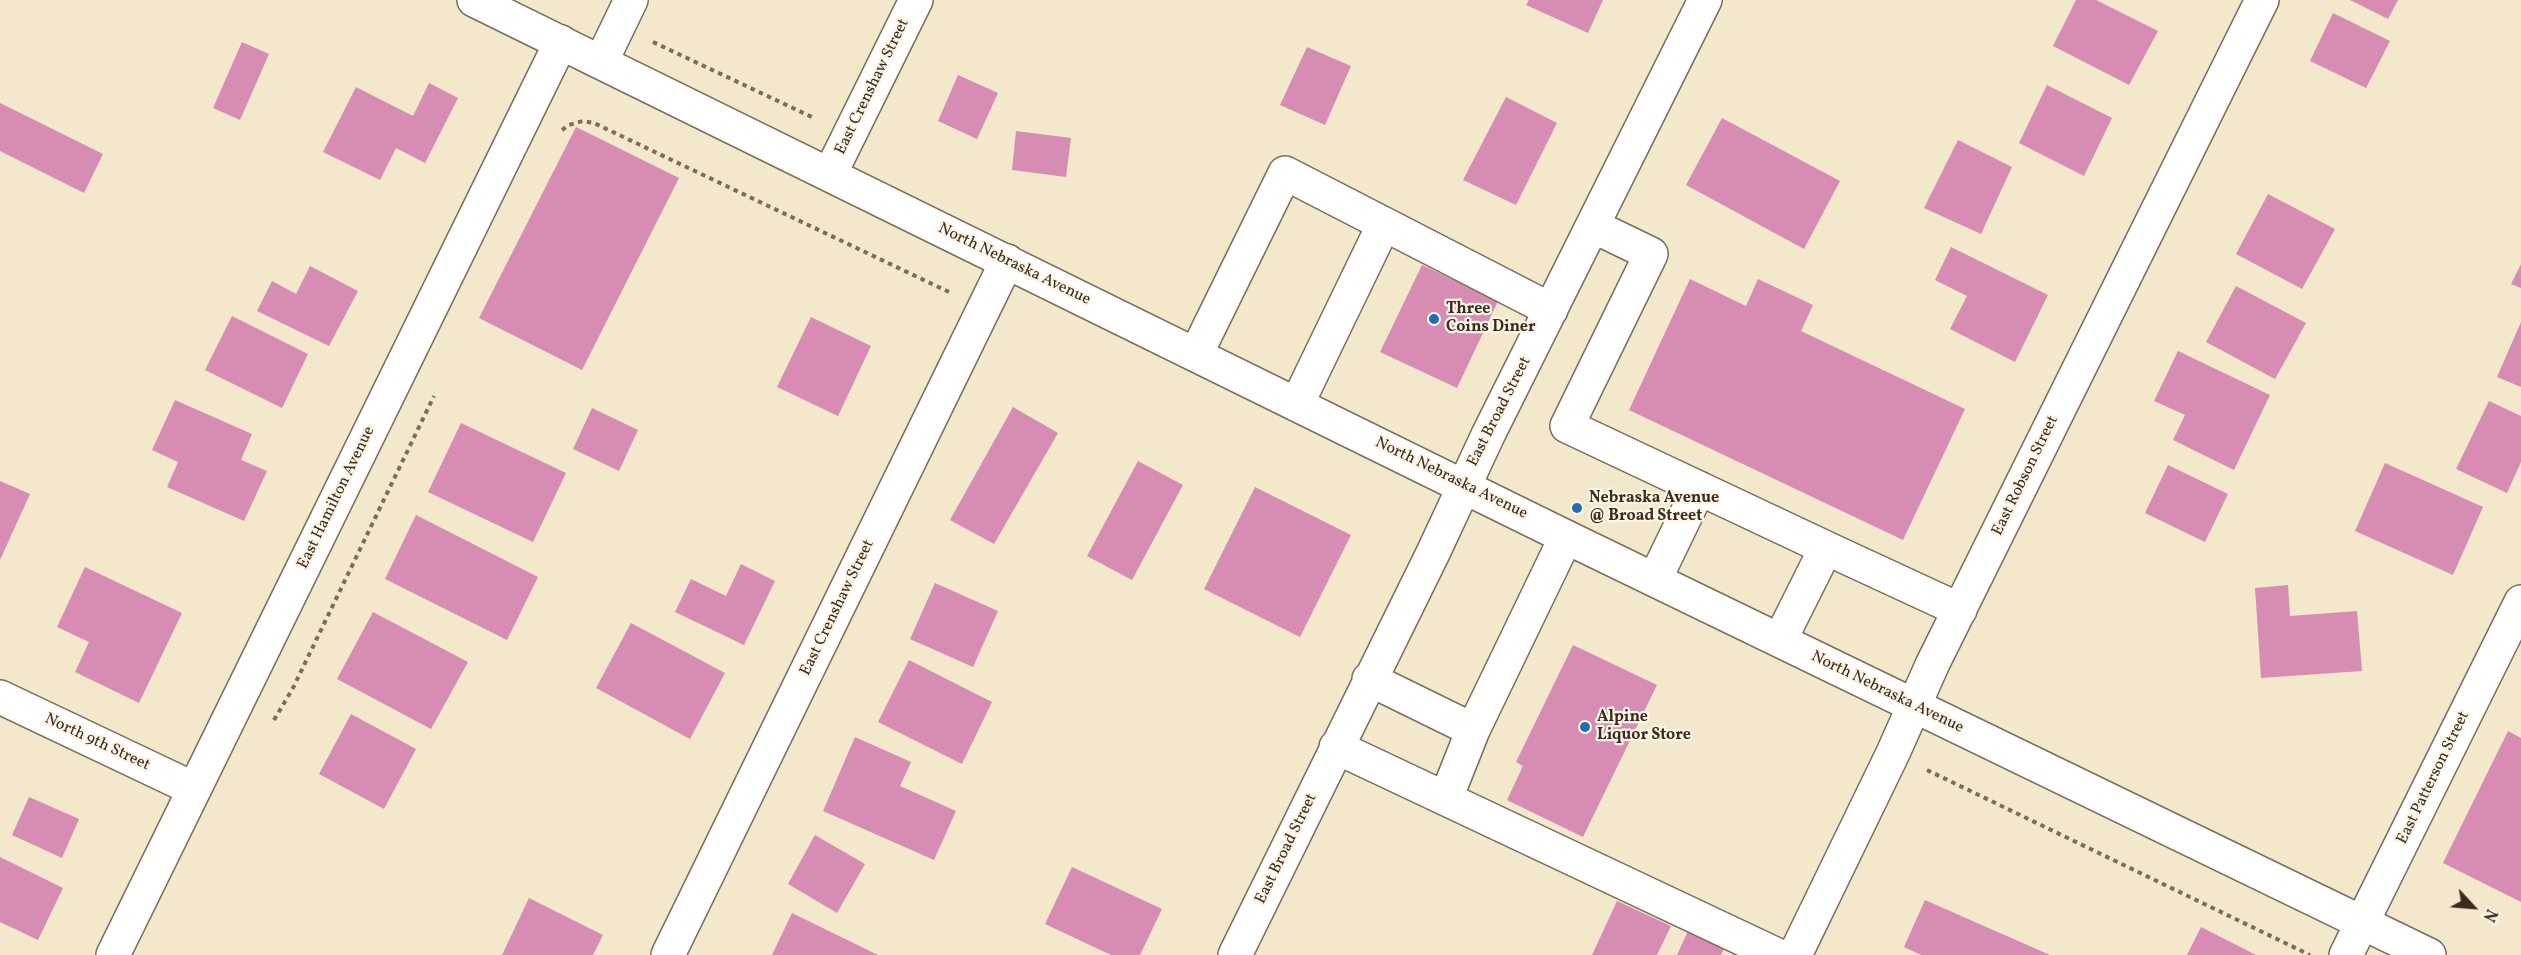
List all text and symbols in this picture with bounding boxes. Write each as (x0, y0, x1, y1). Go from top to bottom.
street label: East Crenshaw Street (832, 16, 914, 158)
street label: North Nebraska Avenue (935, 220, 1093, 310)
place label: Three Coins Diner (1446, 300, 1536, 338)
marker: Three Coins Diner (1427, 312, 1441, 326)
street label: East Broad Street (1464, 354, 1536, 470)
street label: East Robson Street (1989, 413, 2063, 539)
street label: East Hamilton Avenue (294, 424, 380, 572)
street label: North Nebraska Avenue (1372, 434, 1530, 524)
place label: Nebraska Avenue @ Broad Street (1589, 489, 1719, 527)
marker: Nebraska Avenue @ Broad Street (1570, 501, 1584, 515)
street label: East Crenshaw Street (797, 537, 879, 679)
street label: North Nebraska Avenue (1808, 648, 1966, 738)
place label: Alpine Liquor Store (1597, 708, 1691, 746)
street label: East Patterson Street (2393, 708, 2475, 848)
street label: North 9th Street (41, 710, 153, 776)
marker: Alpine Liquor Store (1578, 720, 1592, 734)
street label: East Broad Street (1252, 791, 1322, 907)
north arrow (2443, 877, 2503, 937)
text: N (2477, 905, 2502, 925)

